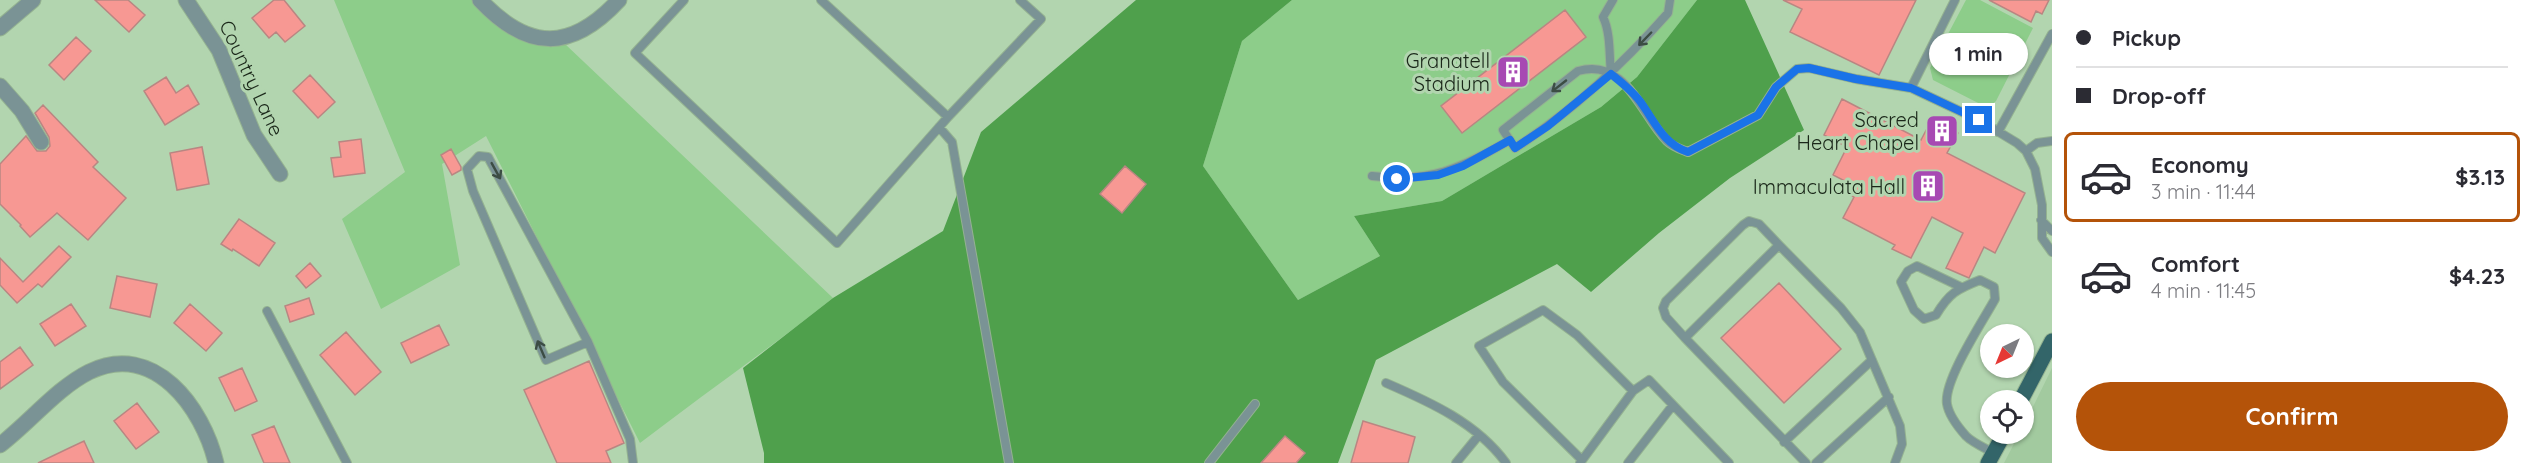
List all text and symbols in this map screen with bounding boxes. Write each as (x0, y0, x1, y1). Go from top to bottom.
street label: Country Lane (214, 16, 290, 140)
text: Pickup (2112, 24, 2181, 52)
one-way arrow (1637, 31, 1652, 46)
callout: 1 min (1930, 33, 2028, 75)
text: 1 min (1954, 41, 2003, 66)
place label: Granatell Stadium (1406, 48, 1490, 96)
building icon: Granatell Stadium (1495, 54, 1531, 90)
one-way arrow (1552, 79, 1568, 92)
text: Drop-off (2112, 82, 2206, 110)
route end (1965, 106, 1992, 133)
place label: Sacred Heart Chapel (1797, 107, 1919, 155)
building icon: Sacred Heart Chapel (1924, 113, 1960, 149)
icon: car (2079, 150, 2133, 204)
text: Economy (2151, 151, 2249, 179)
one-way arrow (490, 162, 502, 179)
text: $3.13 (2455, 163, 2505, 191)
route start (1383, 165, 1410, 192)
building icon: Immaculata Hall (1910, 168, 1946, 204)
place label: Immaculata Hall (1753, 174, 1905, 199)
text: 3 min · 11:44 (2151, 179, 2255, 204)
icon: car (2079, 249, 2133, 303)
text: Comfort (2151, 250, 2240, 278)
text: $4.23 (2449, 262, 2505, 290)
text: 4 min · 11:45 (2151, 278, 2256, 303)
north arrow (1980, 324, 2034, 378)
map controls (1980, 324, 2034, 444)
one-way arrow (535, 340, 546, 358)
button: Confirm (2076, 382, 2508, 451)
button: locate (1980, 390, 2034, 444)

